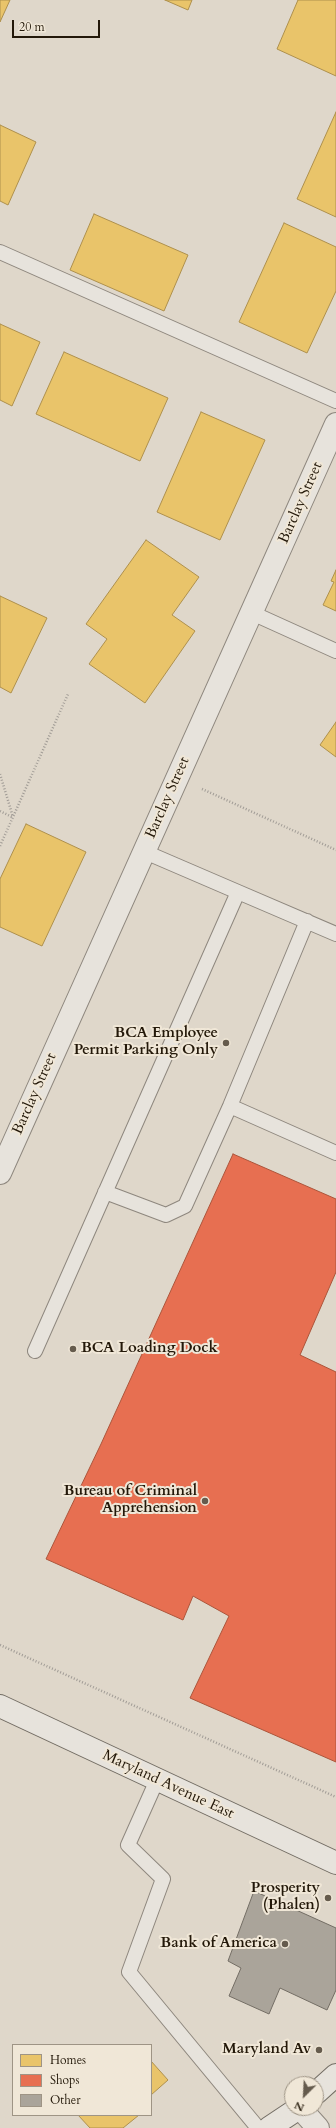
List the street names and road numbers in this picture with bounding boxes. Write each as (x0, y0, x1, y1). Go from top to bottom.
street label: Barclay Street (275, 459, 327, 547)
street label: Barclay Street (142, 754, 194, 842)
street label: Barclay Street (9, 1050, 61, 1138)
street label: Maryland Avenue East (99, 1747, 237, 1823)

